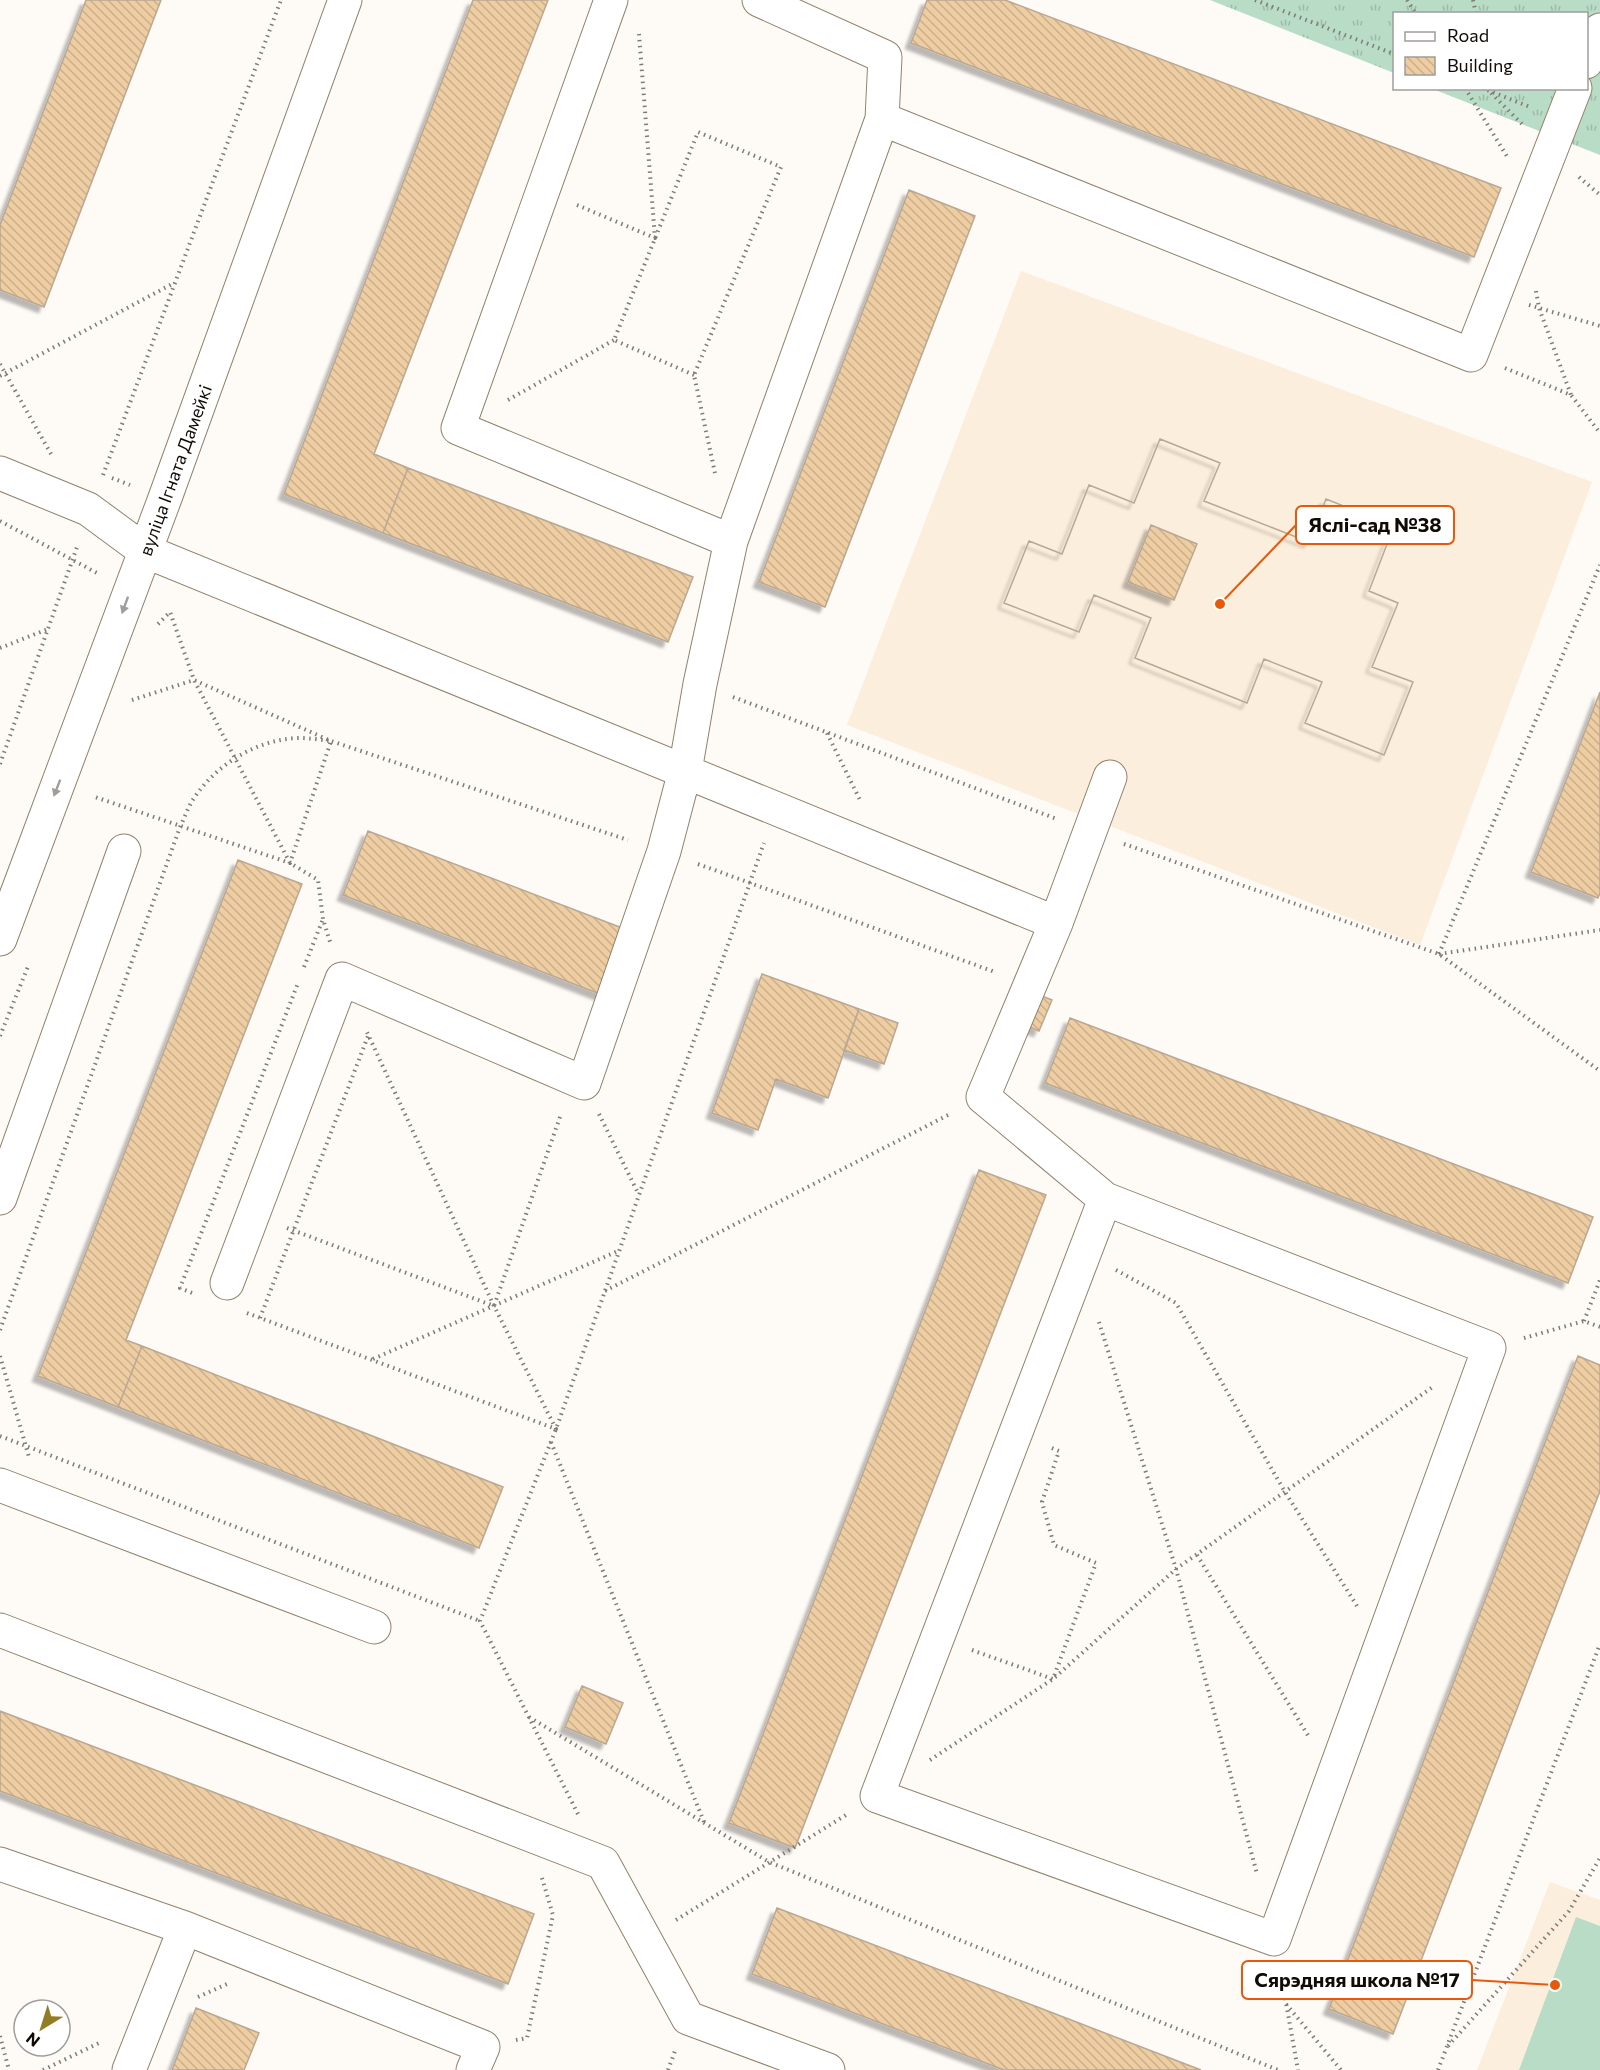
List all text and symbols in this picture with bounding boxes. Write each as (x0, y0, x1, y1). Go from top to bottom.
legend (1393, 12, 1588, 90)
text: Road (1447, 24, 1489, 46)
text: Building (1447, 54, 1513, 76)
street label: вуліца Ігната Дамейкі (134, 381, 216, 559)
callout: Яслі-сад №38 (1296, 506, 1454, 544)
text: Яслі-сад №38 (1308, 512, 1442, 536)
one-way arrow (120, 597, 130, 615)
one-way arrow (52, 779, 61, 797)
callout: Сярэдняя школа №17 (1242, 1961, 1472, 1999)
text: Сярэдняя школа №17 (1254, 1967, 1460, 1991)
north arrow (12, 1998, 72, 2058)
text: N (22, 2029, 43, 2051)

